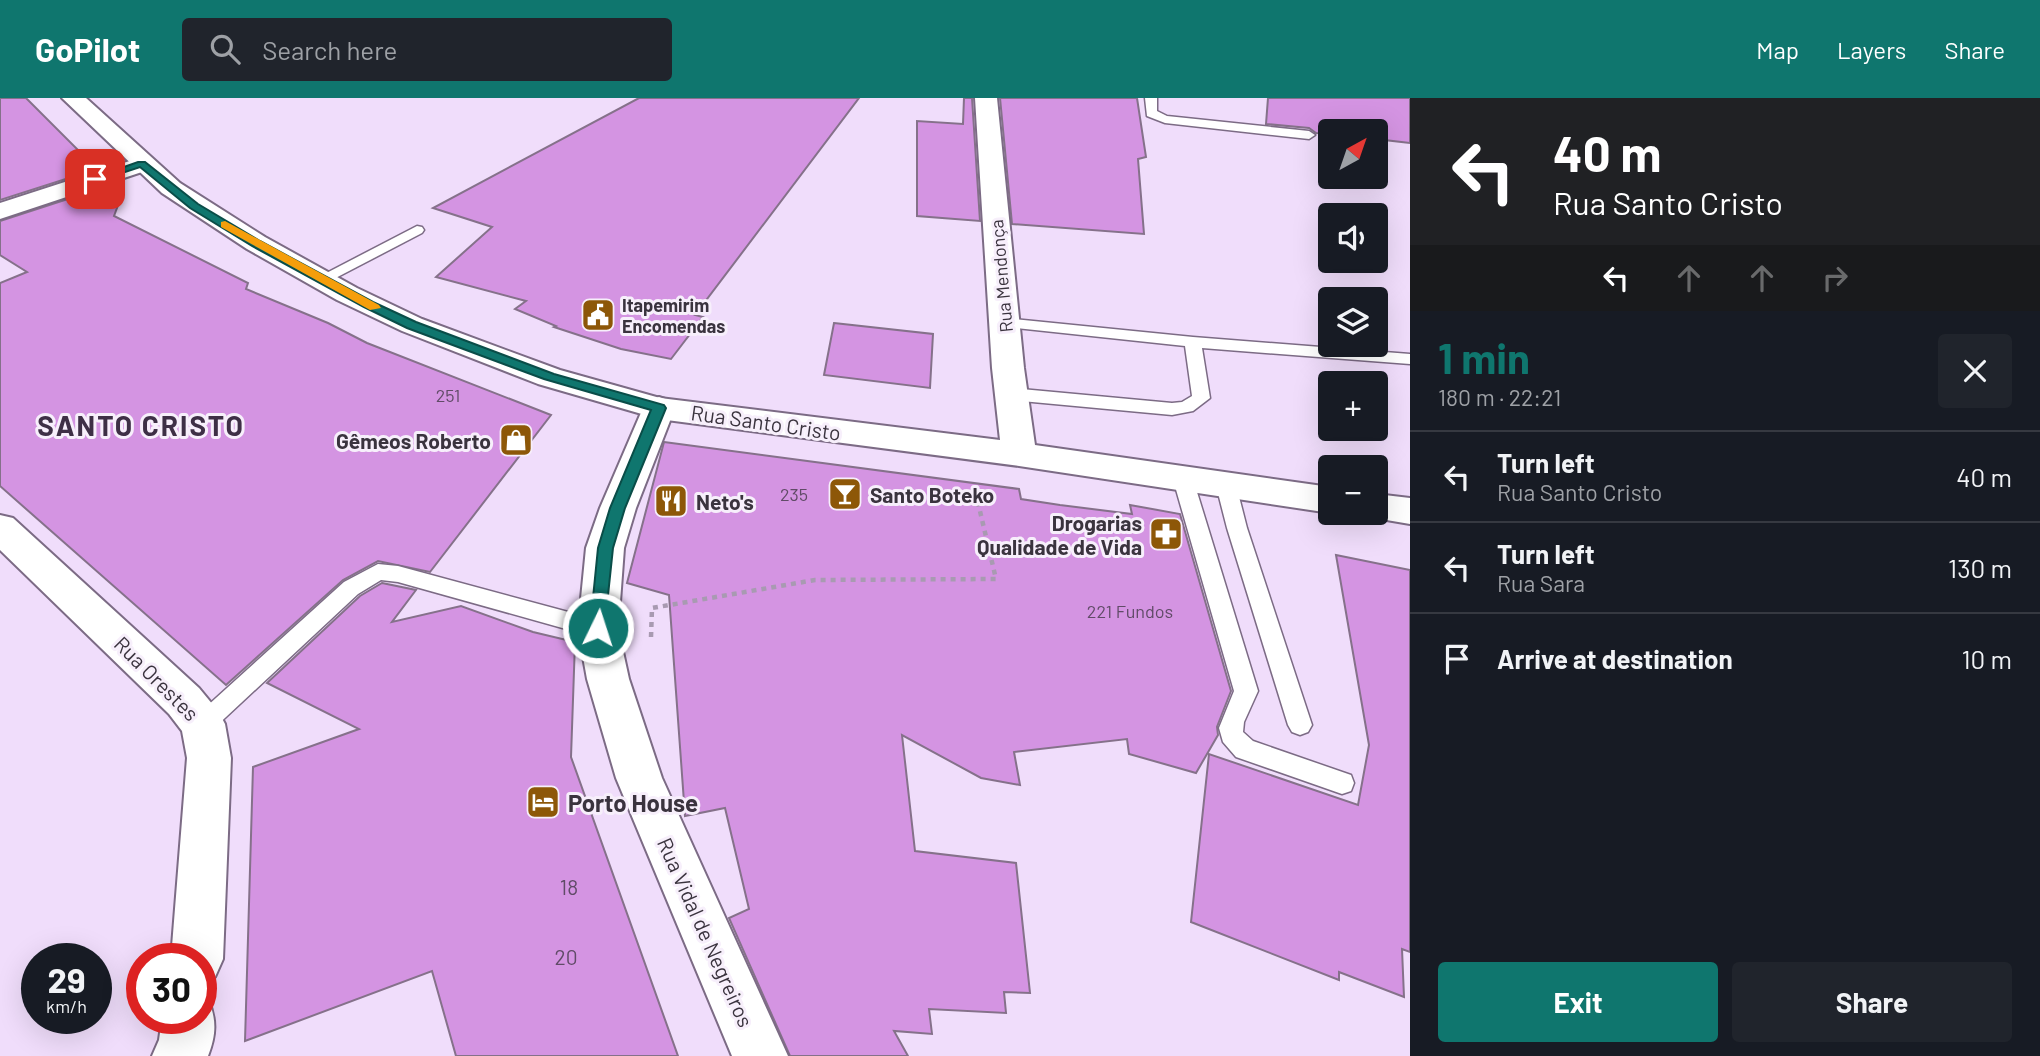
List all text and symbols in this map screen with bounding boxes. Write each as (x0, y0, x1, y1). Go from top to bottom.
search box (182, 18, 672, 81)
text: GoPilot (35, 29, 140, 69)
icon: search (206, 30, 244, 68)
text: Search here (262, 34, 397, 65)
text: Map (1756, 35, 1799, 64)
text: Layers (1837, 35, 1906, 64)
text: Share (1944, 35, 2005, 64)
north arrow (1318, 119, 1388, 189)
map controls (1318, 119, 1388, 525)
text: 40 m (1553, 123, 1661, 182)
icon: left (1438, 126, 1529, 217)
pin (65, 149, 125, 209)
icon: arrive (76, 160, 114, 198)
text: Rua Santo Cristo (1553, 183, 1783, 221)
button: sound (1318, 203, 1388, 273)
street label: Rua Mendonça (985, 219, 1017, 333)
icon: left (1597, 259, 1635, 297)
icon: ahead (1670, 259, 1708, 297)
icon: ahead (1743, 259, 1781, 297)
icon: right (1816, 259, 1854, 297)
button: layers (1318, 287, 1388, 357)
place label: Itapemirim Encomendas (622, 294, 725, 337)
public building icon: Itapemirim Encomendas (579, 296, 617, 334)
text: 1 min (1438, 332, 1530, 382)
button: close (1938, 334, 2012, 408)
button: + (1318, 371, 1388, 441)
text: 180 m · 22:21 (1438, 383, 1561, 411)
house number: 251 (436, 384, 460, 406)
street label: Rua Santo Cristo (690, 399, 842, 445)
district label: SANTO CRISTO (37, 408, 245, 442)
shop icon: Gêmeos Roberto (497, 421, 535, 459)
place label: Gêmeos Roberto (336, 428, 491, 453)
text: Turn left (1497, 447, 1595, 478)
button: − (1318, 455, 1388, 525)
icon: left (1438, 458, 1476, 496)
text: 40 m (1956, 461, 2012, 492)
bar icon: Santo Boteko (826, 475, 864, 513)
text: Rua Santo Cristo (1497, 478, 1662, 506)
restaurant icon: Neto's (652, 482, 690, 520)
place label: Santo Boteko (870, 482, 994, 507)
house number: 235 (780, 483, 808, 505)
place label: Neto's (696, 489, 754, 514)
place label: Drogarias Qualidade de Vida (977, 510, 1142, 559)
pharmacy icon: Drogarias Qualidade de Vida (1147, 515, 1185, 553)
text: Turn left (1497, 538, 1595, 569)
icon: left (1438, 549, 1476, 587)
text: 130 m (1948, 552, 2012, 583)
text: Rua Sara (1497, 569, 1585, 597)
position arrow (561, 591, 635, 665)
house number: 221 Fundos (1087, 600, 1173, 622)
street label: Rua Orestes (110, 631, 204, 725)
icon: arrive (1438, 640, 1476, 678)
text: Arrive at destination (1497, 643, 1733, 674)
text: 10 m (1962, 643, 2012, 674)
hotel icon: Porto House (524, 783, 562, 821)
place label: Porto House (568, 788, 698, 817)
street label: Rua Vidal de Negreiros (653, 833, 759, 1031)
house number: 18 (560, 874, 578, 899)
speed limit sign: 30 (126, 943, 217, 1034)
house number: 20 (554, 944, 578, 969)
text: 29 (47, 958, 86, 1000)
button: Exit (1438, 962, 1718, 1042)
button: Share (1732, 962, 2012, 1042)
text: km/h (46, 995, 87, 1017)

